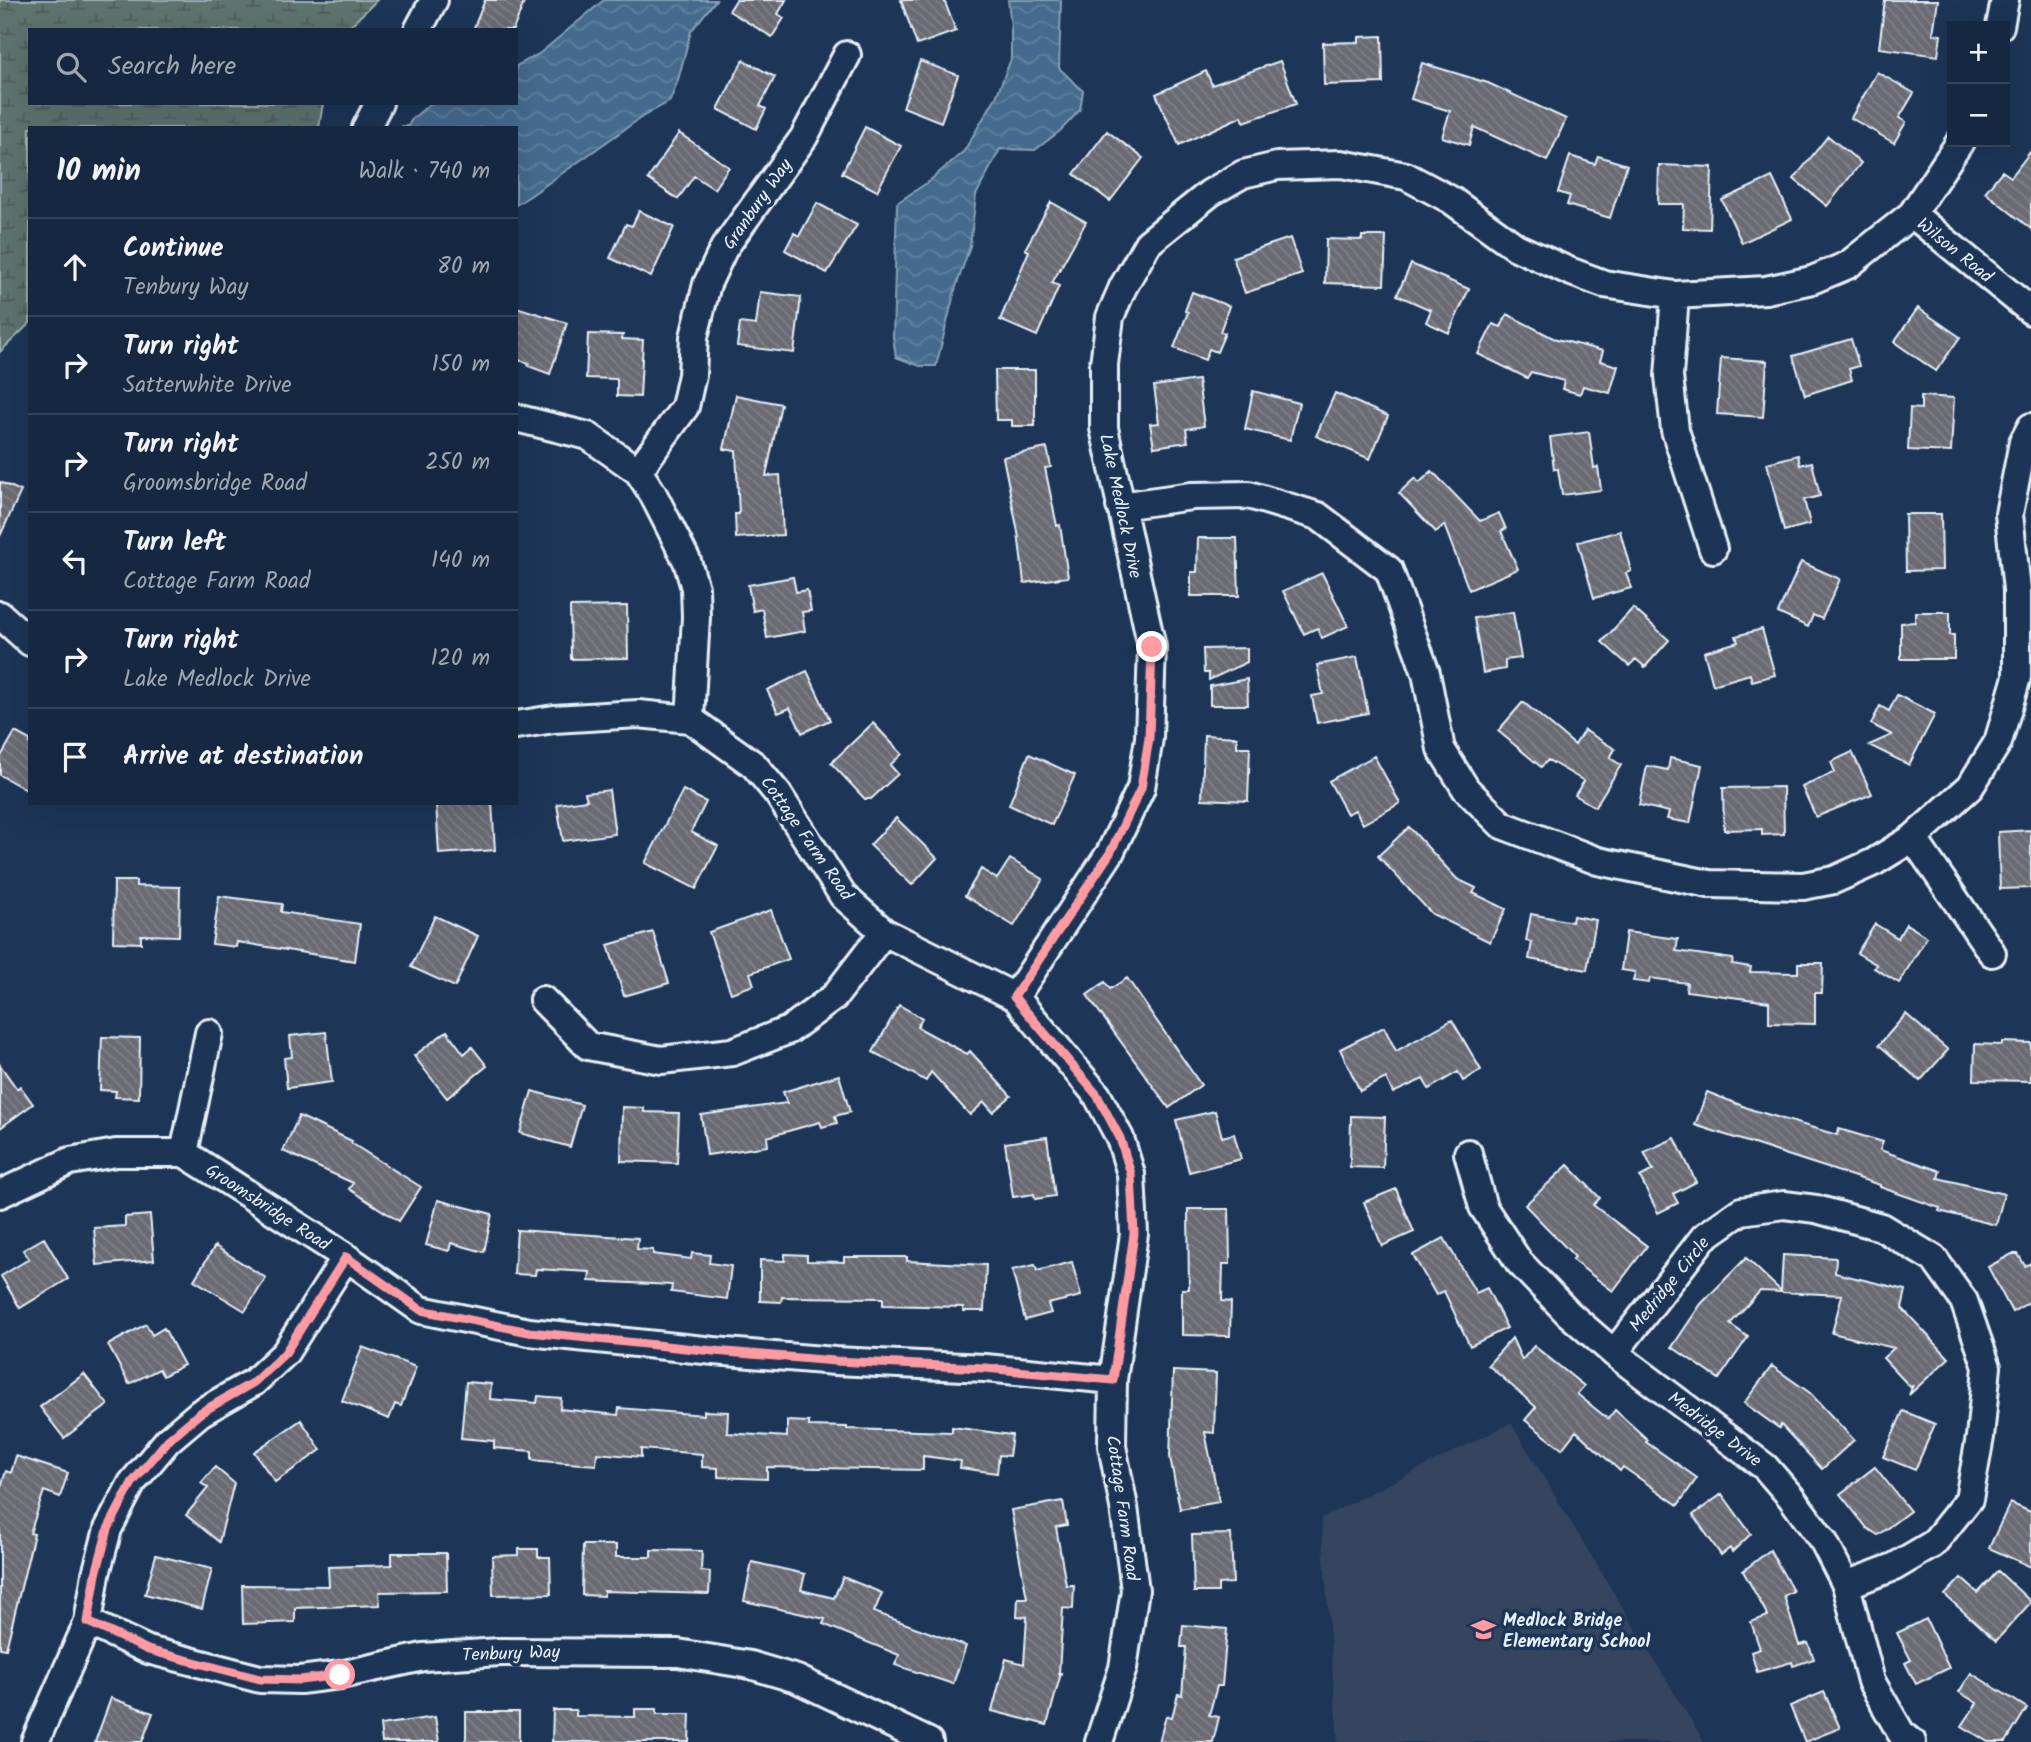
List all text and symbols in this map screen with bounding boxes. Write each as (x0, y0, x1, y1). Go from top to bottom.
map controls (1947, 21, 2010, 147)
button: + (1947, 21, 2010, 84)
search box (28, 28, 518, 105)
text: Search here (108, 46, 236, 88)
icon: search (52, 48, 90, 86)
button: − (1947, 84, 2010, 147)
text: 10 min (56, 148, 141, 196)
street label: Granbury Way (716, 153, 801, 256)
text: Walk · 740 m (359, 154, 490, 190)
street label: Wilson Road (1909, 211, 2000, 292)
text: Continue (123, 228, 224, 270)
icon: ahead (56, 248, 94, 286)
text: 80 m (437, 249, 490, 285)
text: Tenbury Way (123, 270, 248, 306)
text: Turn right (123, 326, 239, 368)
icon: right (56, 346, 94, 384)
text: 150 m (431, 347, 490, 383)
text: Satterwhite Drive (123, 368, 292, 404)
text: Turn right (123, 424, 239, 466)
street label: Lake Medlock Drive (1090, 431, 1149, 581)
icon: right (56, 444, 94, 482)
text: 250 m (425, 445, 490, 481)
text: Groomsbridge Road (123, 466, 307, 502)
text: Turn left (123, 522, 226, 564)
icon: left (56, 542, 94, 580)
text: 140 m (431, 543, 490, 579)
text: Cottage Farm Road (123, 564, 310, 600)
text: Turn right (123, 620, 239, 662)
route end (1136, 631, 1167, 662)
icon: right (56, 640, 94, 678)
text: 120 m (430, 641, 490, 677)
text: Lake Medlock Drive (123, 662, 311, 698)
text: Arrive at destination (123, 736, 363, 778)
icon: arrive (56, 738, 94, 776)
street label: Cottage Farm Road (752, 770, 860, 908)
street label: Groomsbridge Road (199, 1157, 336, 1260)
street label: Medridge Circle (1622, 1231, 1718, 1339)
street label: Medridge Drive (1661, 1385, 1768, 1475)
street label: Cottage Farm Road (1097, 1434, 1146, 1584)
place label: Medlock Bridge Elementary School (1503, 1607, 1650, 1657)
school or university icon: Medlock Bridge Elementary School (1469, 1616, 1497, 1644)
street label: Tenbury Way (462, 1638, 561, 1671)
route start (324, 1659, 355, 1690)

